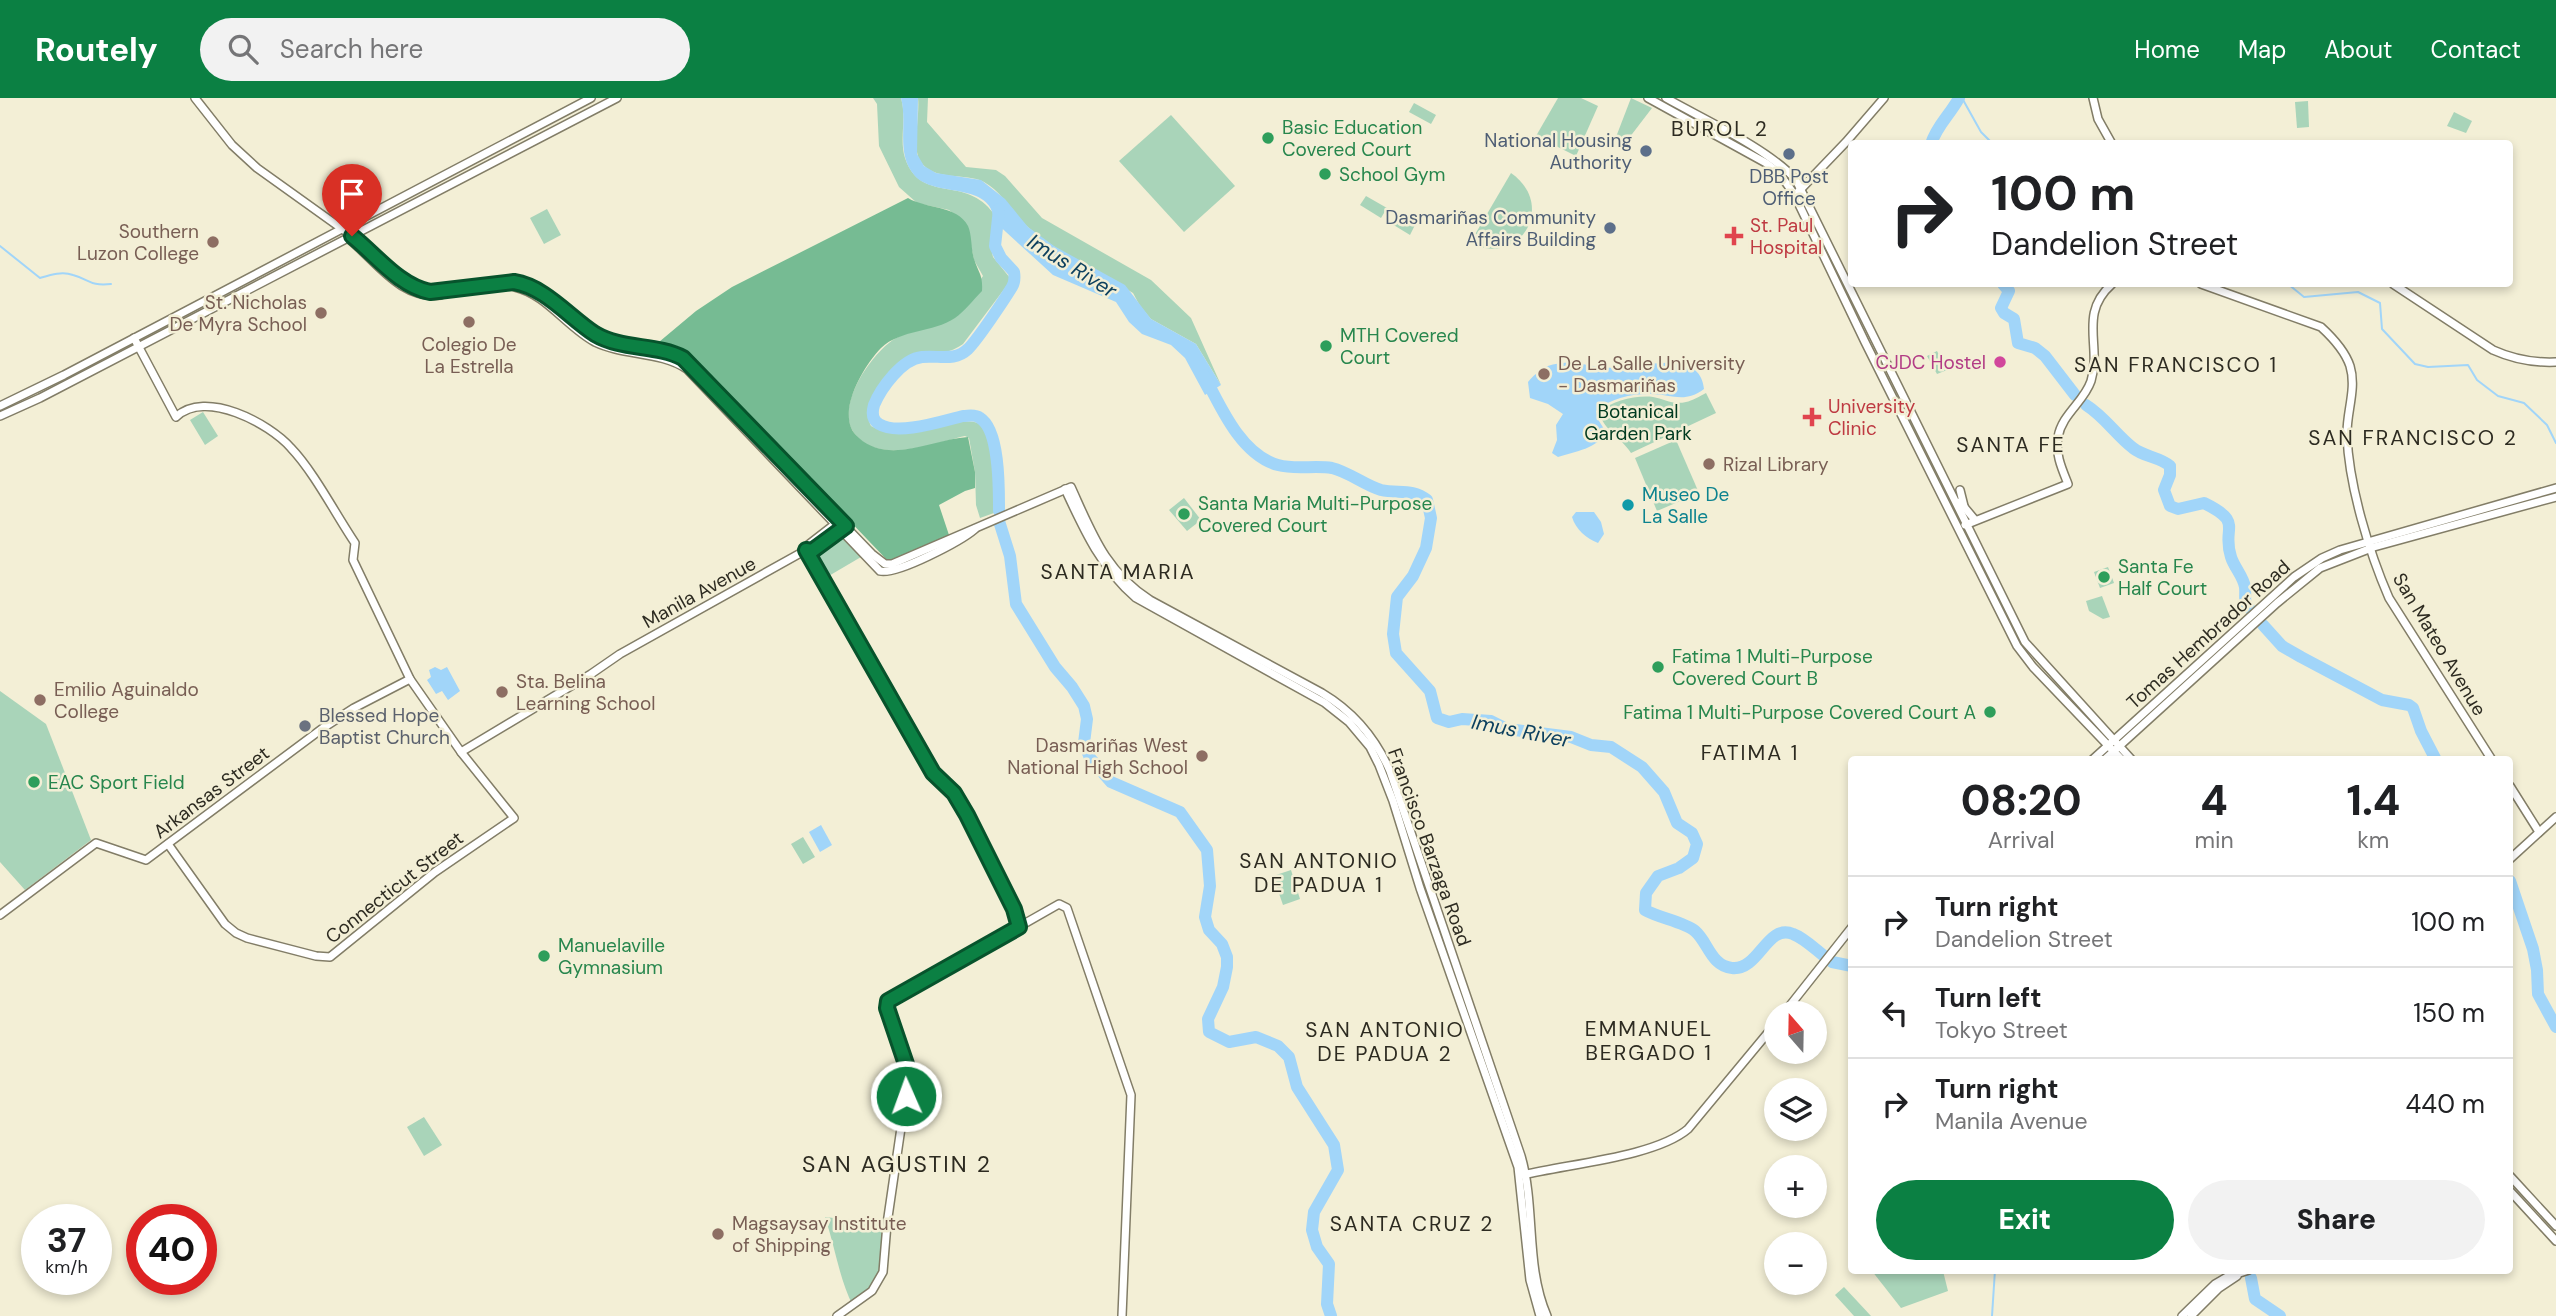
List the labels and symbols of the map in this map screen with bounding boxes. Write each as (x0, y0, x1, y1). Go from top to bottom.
place label: Basic Education Covered Court (1282, 115, 1422, 162)
district label: BUROL 2 (1671, 115, 1769, 143)
place label: National Housing Authority (1484, 128, 1632, 175)
marker: Basic Education Covered Court (1260, 130, 1276, 146)
marker: National Housing Authority (1638, 143, 1654, 159)
marker: DBB Post Office (1781, 146, 1797, 162)
place label: School Gym (1339, 162, 1446, 187)
pin (322, 164, 382, 236)
place label: DBB Post Office (1749, 164, 1829, 211)
marker: School Gym (1317, 166, 1333, 182)
place label: Dasmariñas Community Affairs Building (1385, 205, 1596, 252)
place label: St. Paul Hospital (1750, 213, 1822, 260)
place label: Southern Luzon College (77, 219, 199, 266)
marker: Dasmariñas Community Affairs Building (1602, 220, 1618, 236)
marker: St. Paul Hospital (1724, 226, 1744, 246)
water label: Imus River (1022, 228, 1123, 305)
marker: Southern Luzon College (205, 234, 221, 250)
place label: St. Nicholas De Myra School (170, 290, 307, 337)
marker: St. Nicholas De Myra School (313, 305, 329, 321)
marker: Colegio De La Estrella (461, 314, 477, 330)
place label: MTH Covered Court (1340, 323, 1459, 370)
place label: Colegio De La Estrella (421, 332, 517, 379)
marker: MTH Covered Court (1318, 338, 1334, 354)
place label: CJDC Hostel (1876, 350, 1986, 375)
place label: De La Salle University - Dasmariñas (1558, 351, 1746, 398)
district label: SAN FRANCISCO 1 (2074, 351, 2278, 379)
marker: CJDC Hostel (1992, 354, 2008, 370)
marker: De La Salle University - Dasmariñas (1536, 366, 1552, 382)
place label: University Clinic (1828, 394, 1916, 441)
park label: Botanical Garden Park (1584, 399, 1692, 446)
marker: University Clinic (1802, 407, 1822, 427)
district label: SAN FRANCISCO 2 (2308, 424, 2518, 452)
district label: SANTA FE (1956, 431, 2066, 459)
place label: Rizal Library (1723, 452, 1829, 477)
marker: Rizal Library (1701, 456, 1717, 472)
place label: Museo De La Salle (1642, 482, 1729, 529)
place label: Santa Maria Multi-Purpose Covered Court (1198, 491, 1432, 538)
marker: Museo De La Salle (1620, 497, 1636, 513)
marker: Santa Maria Multi-Purpose Covered Court (1176, 506, 1192, 522)
street label: Manila Avenue (638, 551, 760, 634)
place label: Santa Fe Half Court (2118, 554, 2207, 601)
street label: Tomas Hembrador Road (2121, 554, 2295, 714)
district label: SANTA MARIA (1040, 558, 1196, 586)
street label: San Mateo Avenue (2387, 568, 2492, 720)
marker: Santa Fe Half Court (2096, 569, 2112, 585)
place label: Fatima 1 Multi-Purpose Covered Court B (1672, 644, 1873, 691)
marker: Fatima 1 Multi-Purpose Covered Court B (1650, 659, 1666, 675)
place label: Sta. Belina Learning School (516, 669, 655, 716)
place label: Emilio Aguinaldo College (54, 677, 199, 724)
marker: Sta. Belina Learning School (494, 684, 510, 700)
marker: Emilio Aguinaldo College (32, 692, 48, 708)
place label: Fatima 1 Multi-Purpose Covered Court A (1623, 700, 1976, 725)
place label: Blessed Hope Baptist Church (319, 703, 450, 750)
marker: Fatima 1 Multi-Purpose Covered Court A (1982, 704, 1998, 720)
water label: Imus River (1469, 708, 1574, 755)
marker: Blessed Hope Baptist Church (297, 718, 313, 734)
place label: Dasmariñas West National High School (1007, 733, 1188, 780)
district label: FATIMA 1 (1701, 739, 1799, 767)
street label: Arkansas Street (148, 741, 274, 844)
street label: Francisco Barzaga Road (1382, 745, 1477, 949)
marker: Dasmariñas West National High School (1194, 748, 1210, 764)
place label: EAC Sport Field (48, 770, 185, 795)
marker: EAC Sport Field (26, 774, 42, 790)
street label: Connecticut Street (320, 826, 468, 949)
district label: SAN ANTONIO DE PADUA 1 (1239, 847, 1399, 899)
place label: Manuelaville Gymnasium (558, 933, 665, 980)
marker: Manuelaville Gymnasium (536, 948, 552, 964)
north arrow (1764, 1001, 1827, 1064)
district label: EMMANUEL BERGADO 1 (1585, 1015, 1713, 1067)
district label: SAN ANTONIO DE PADUA 2 (1305, 1016, 1465, 1068)
position arrow (869, 1059, 943, 1133)
district label: SAN AGUSTIN 2 (802, 1149, 992, 1179)
speed limit sign: 40 (126, 1204, 217, 1295)
district label: SANTA CRUZ 2 (1330, 1210, 1494, 1238)
place label: Magsaysay Institute of Shipping (732, 1211, 907, 1258)
marker: Magsaysay Institute of Shipping (710, 1226, 726, 1242)

